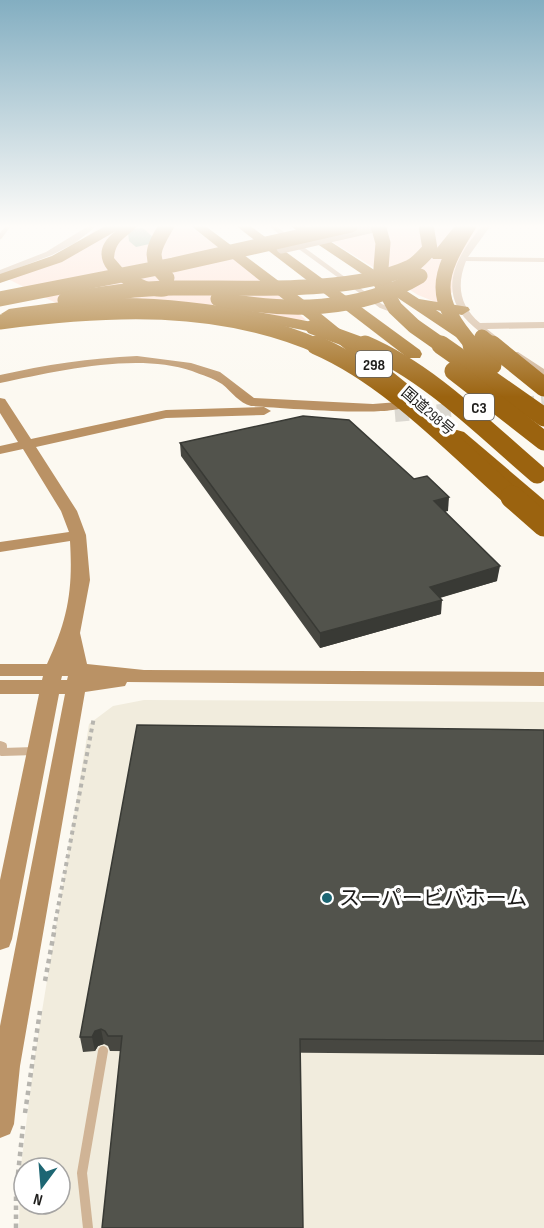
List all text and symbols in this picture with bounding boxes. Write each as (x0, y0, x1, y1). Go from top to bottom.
road number: 298 (356, 351, 392, 377)
street label: 国道298号 (397, 383, 458, 440)
road number: C3 (464, 394, 494, 420)
place label: スーパービバホーム (339, 886, 527, 911)
marker: スーパービバホーム (320, 891, 334, 905)
north arrow (12, 1156, 72, 1216)
text: N (32, 1189, 45, 1209)

